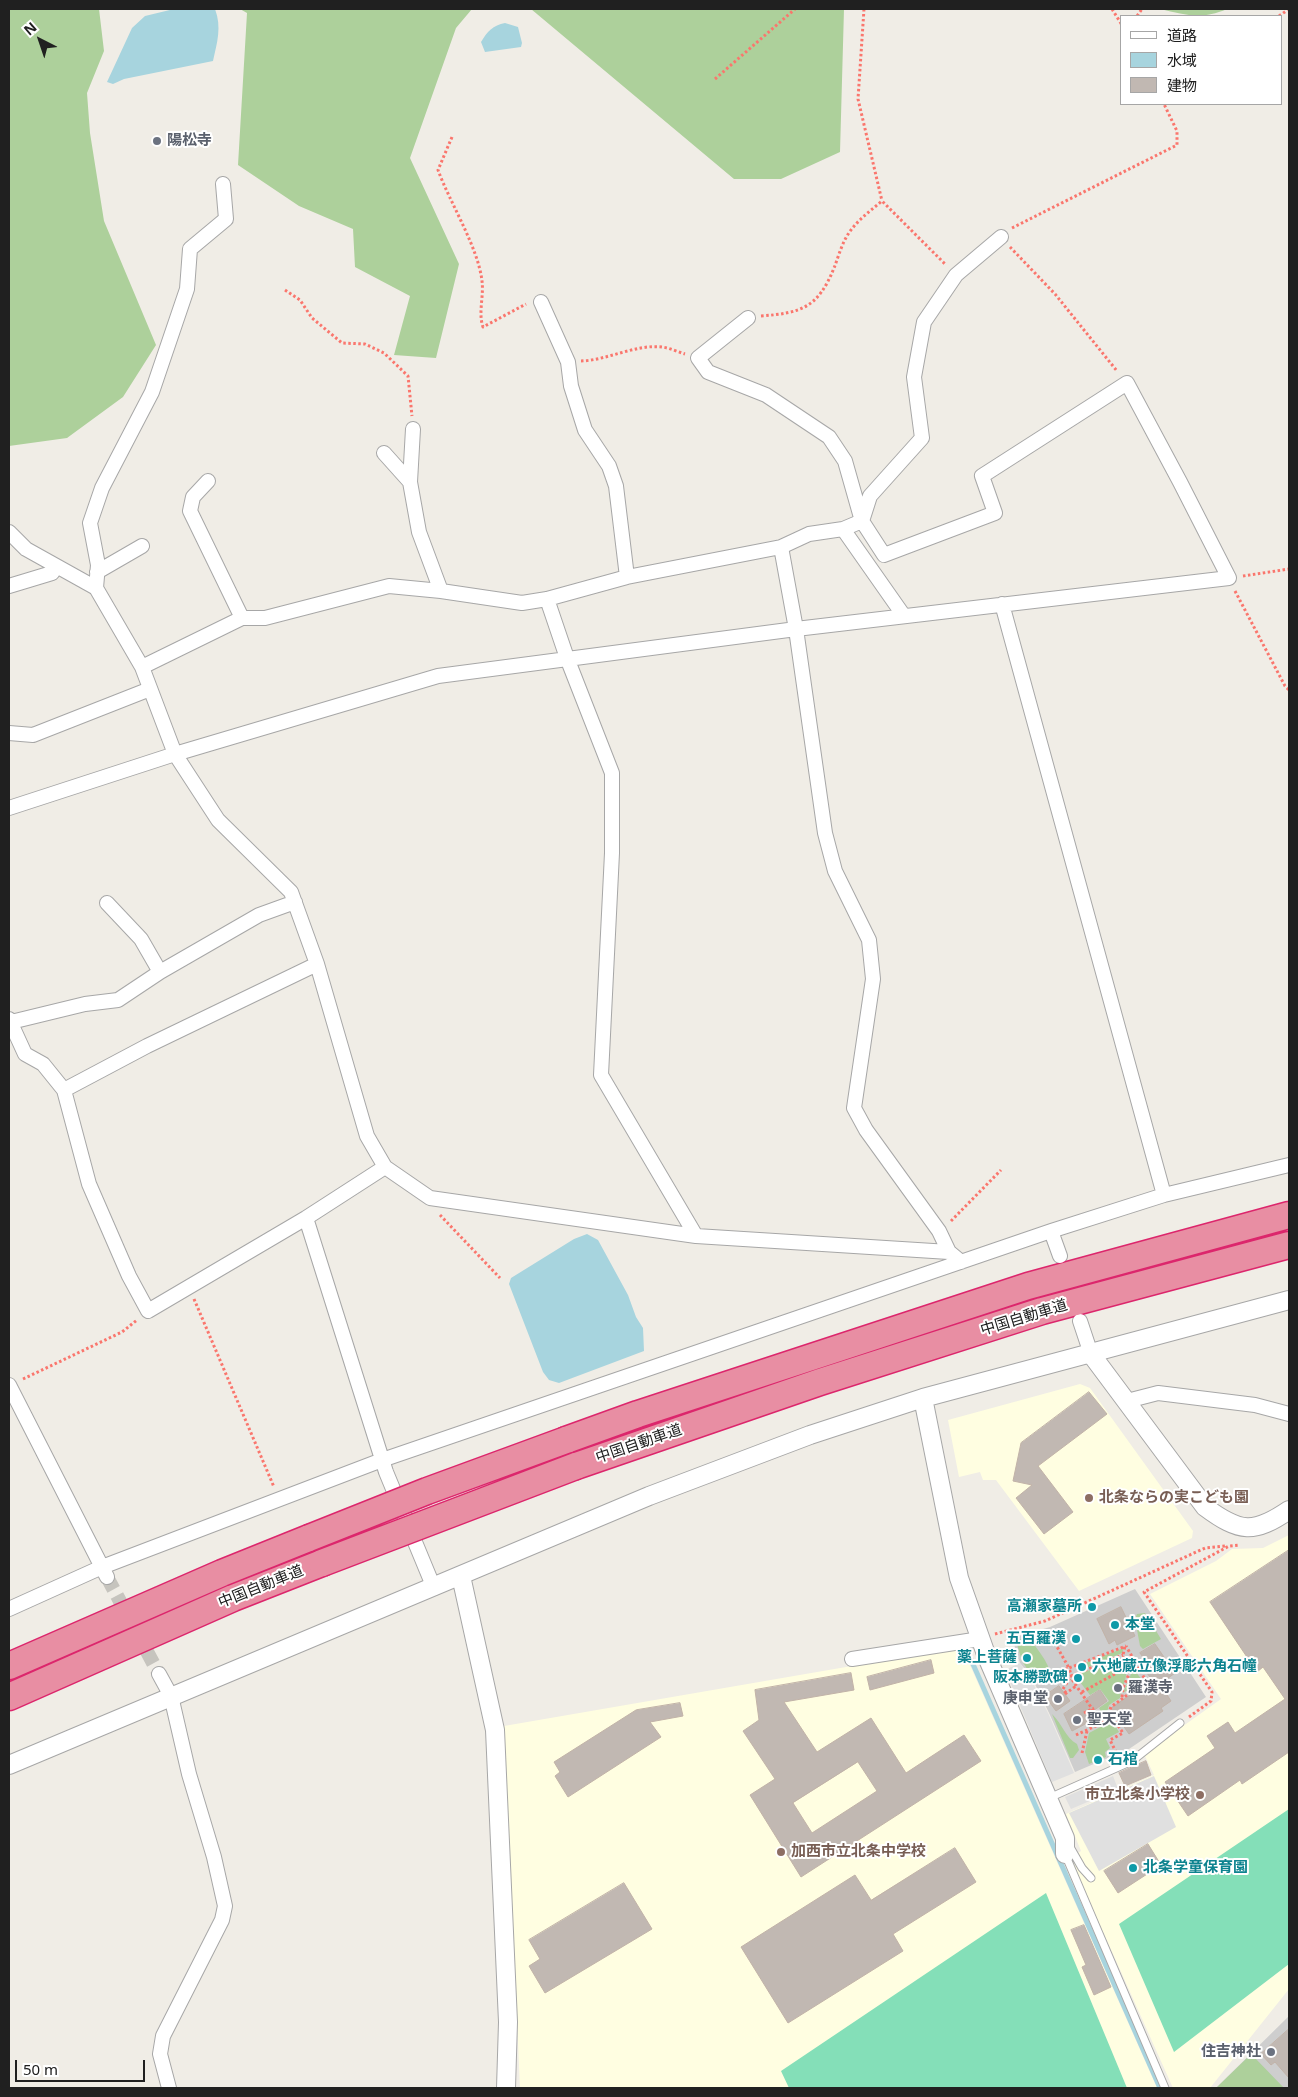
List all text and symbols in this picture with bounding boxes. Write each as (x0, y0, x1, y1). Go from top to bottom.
north arrow (15, 15, 65, 65)
legend (1120, 15, 1283, 105)
text: N (19, 17, 40, 39)
text: 道路 (1167, 25, 1197, 45)
text: 水域 (1167, 50, 1197, 70)
text: 建物 (1167, 75, 1197, 95)
place label: 陽松寺 (167, 132, 212, 150)
marker: 陽松寺 (151, 135, 163, 147)
street label: 中国自動車道 (978, 1296, 1070, 1340)
street label: 中国自動車道 (594, 1421, 684, 1467)
place label: 北条ならの実こども園 (1099, 1489, 1249, 1507)
marker: 北条ならの実こども園 (1083, 1492, 1095, 1504)
street label: 中国自動車道 (216, 1562, 306, 1612)
place label: 高瀬家墓所 (1007, 1598, 1082, 1616)
marker: 高瀬家墓所 (1086, 1601, 1098, 1613)
place label: 本堂 (1125, 1616, 1155, 1634)
marker: 本堂 (1109, 1619, 1121, 1631)
place label: 五百羅漢 (1006, 1630, 1066, 1648)
marker: 五百羅漢 (1070, 1633, 1082, 1645)
place label: 薬上菩薩 (957, 1649, 1017, 1667)
marker: 薬上菩薩 (1021, 1652, 1033, 1664)
place label: 六地蔵立像浮彫六角石幢 (1092, 1658, 1257, 1676)
marker: 六地蔵立像浮彫六角石幢 (1076, 1661, 1088, 1673)
place label: 阪本勝歌碑 (993, 1669, 1068, 1687)
marker: 阪本勝歌碑 (1072, 1672, 1084, 1684)
place label: 羅漢寺 (1128, 1679, 1173, 1697)
marker: 羅漢寺 (1112, 1682, 1124, 1694)
place label: 庚申堂 (1003, 1690, 1048, 1708)
marker: 庚申堂 (1052, 1693, 1064, 1705)
place label: 聖天堂 (1087, 1711, 1132, 1729)
marker: 聖天堂 (1071, 1714, 1083, 1726)
place label: 石棺 (1108, 1751, 1138, 1769)
marker: 石棺 (1092, 1754, 1104, 1766)
place label: 市立北条小学校 (1085, 1786, 1190, 1804)
marker: 市立北条小学校 (1194, 1789, 1206, 1801)
place label: 加西市立北条中学校 (791, 1843, 926, 1861)
marker: 加西市立北条中学校 (775, 1846, 787, 1858)
place label: 北条学童保育園 (1143, 1859, 1248, 1877)
marker: 北条学童保育園 (1127, 1862, 1139, 1874)
place label: 住吉神社 (1201, 2043, 1261, 2061)
marker: 住吉神社 (1265, 2046, 1277, 2058)
scale bar (18, 2050, 148, 2082)
text: 50 m (23, 2059, 58, 2079)

